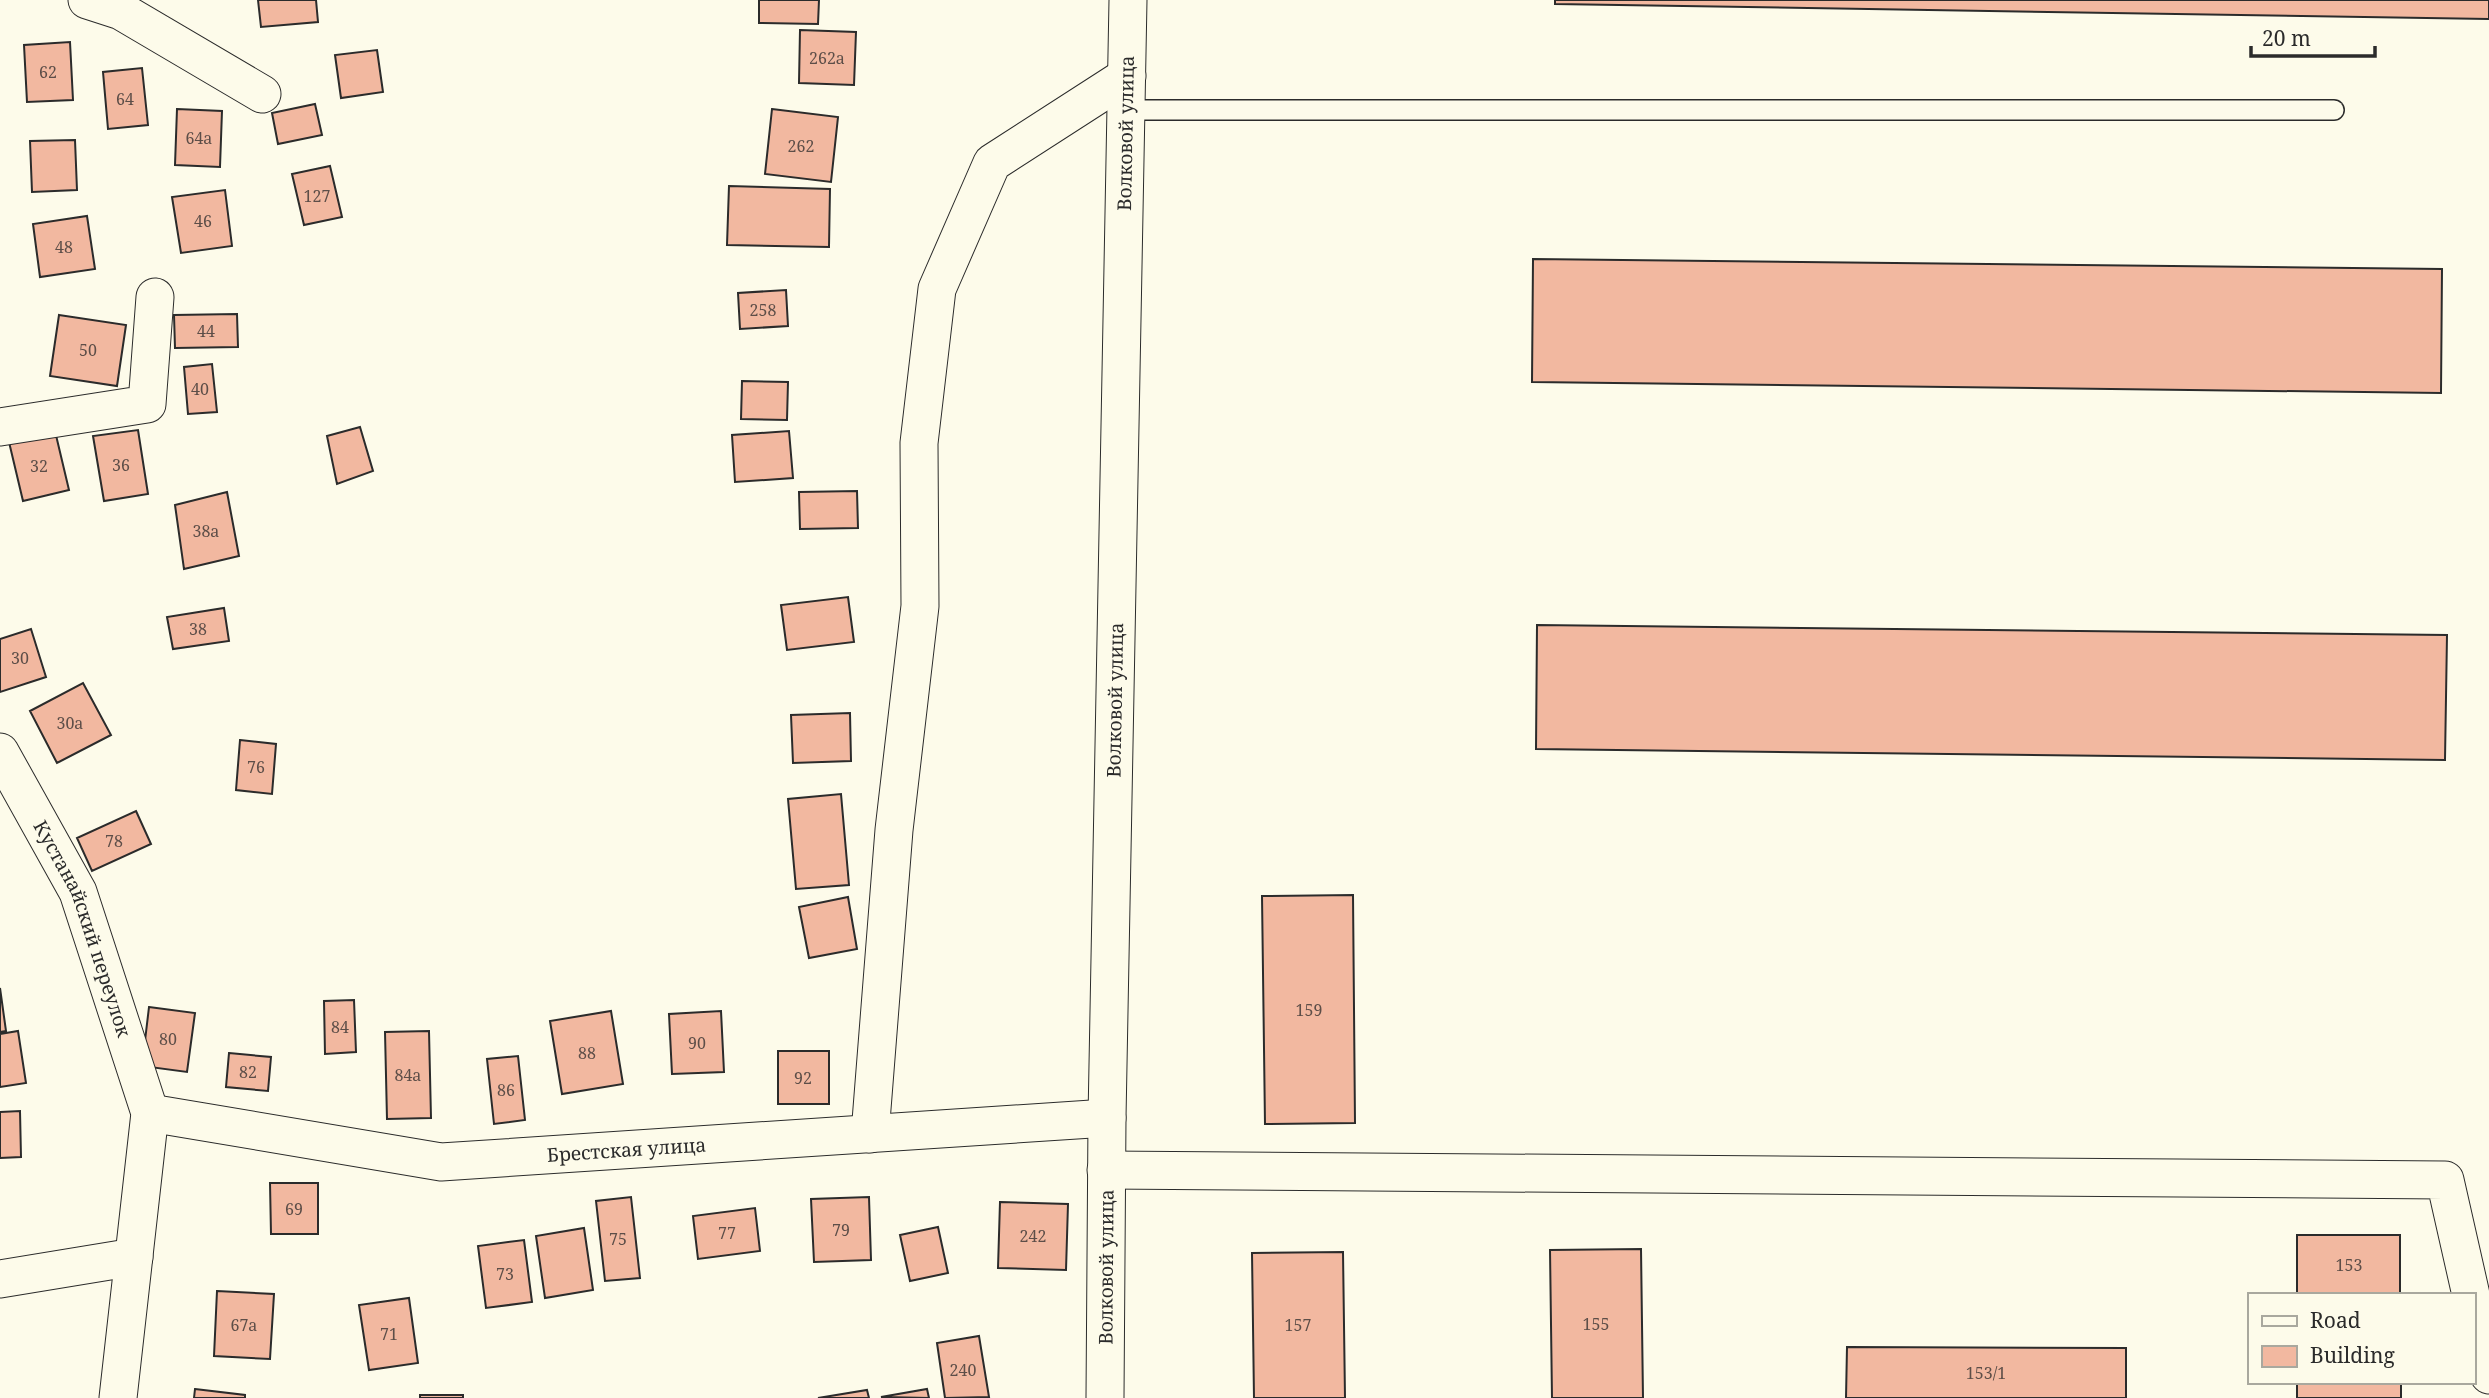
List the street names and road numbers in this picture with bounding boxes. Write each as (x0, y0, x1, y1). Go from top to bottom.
street label: Волковой улица (1111, 55, 1140, 211)
street label: Волковой улица (1100, 622, 1129, 778)
street label: Кустанайский переулок (28, 816, 138, 1041)
street label: Брестская улица (546, 1132, 707, 1168)
street label: Волковой улица (1092, 1189, 1119, 1345)

